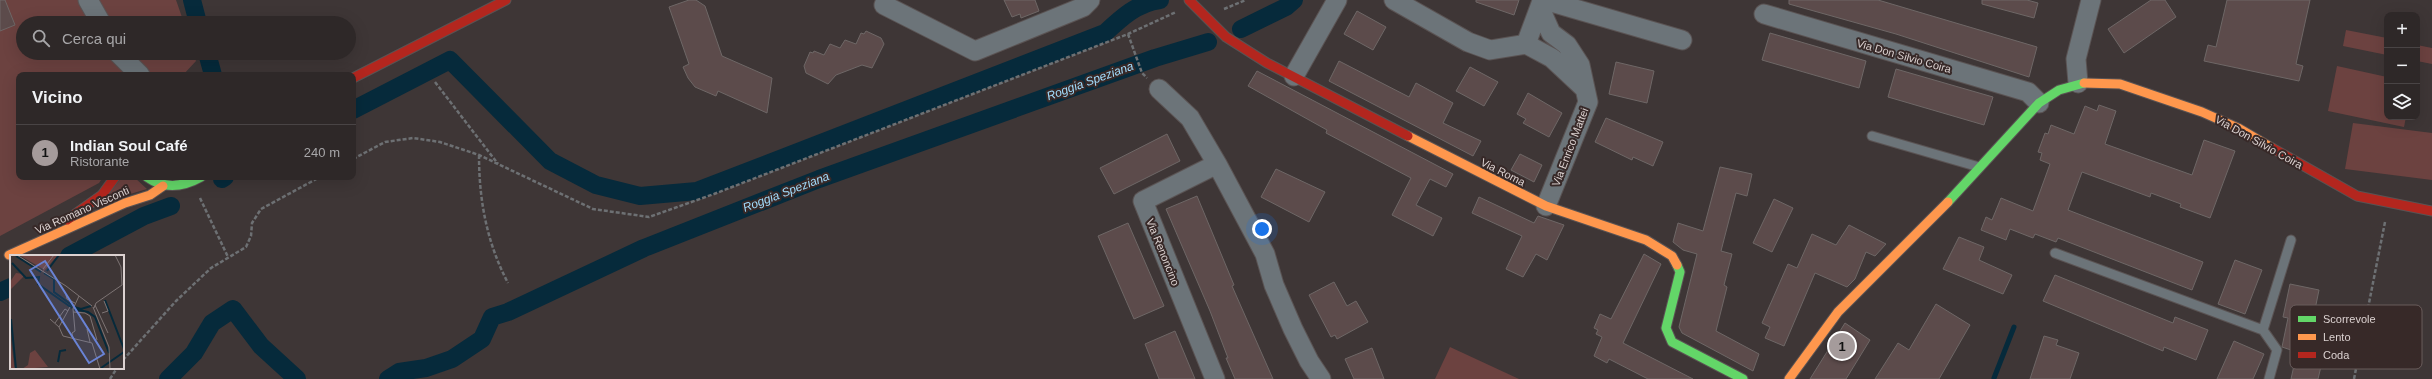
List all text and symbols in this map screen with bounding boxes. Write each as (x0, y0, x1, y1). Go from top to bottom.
map controls (2384, 12, 2420, 120)
button: + (2384, 12, 2420, 48)
search box (16, 16, 356, 60)
icon: search (30, 27, 52, 49)
text: Cerca qui (62, 30, 126, 47)
street label: Via Don Silvio Coira (1855, 37, 1953, 75)
button: − (2384, 48, 2420, 84)
water label: Roggia Speziana (1045, 59, 1136, 103)
button: layers (2384, 84, 2420, 120)
text: Vicino (32, 88, 83, 107)
street label: Via Enrico Mattei (1550, 106, 1590, 188)
street label: Via Don Silvio Coira (2213, 113, 2305, 171)
text: Indian Soul Café (70, 137, 188, 154)
text: 1 (41, 145, 49, 160)
text: 240 m (304, 145, 340, 160)
text: Ristorante (70, 154, 129, 169)
street label: Via Roma (1479, 156, 1528, 189)
water label: Roggia Speziana (741, 169, 831, 215)
street label: Via Romano Visconti (33, 184, 131, 236)
street label: Via Renoncino (1144, 217, 1182, 287)
your location (1252, 219, 1272, 239)
inset map (10, 255, 124, 369)
legend (2290, 305, 2422, 369)
text: Scorrevole (2323, 313, 2376, 325)
pin: 1 (1829, 331, 1855, 361)
text: Lento (2323, 331, 2351, 343)
text: Coda (2323, 349, 2350, 361)

